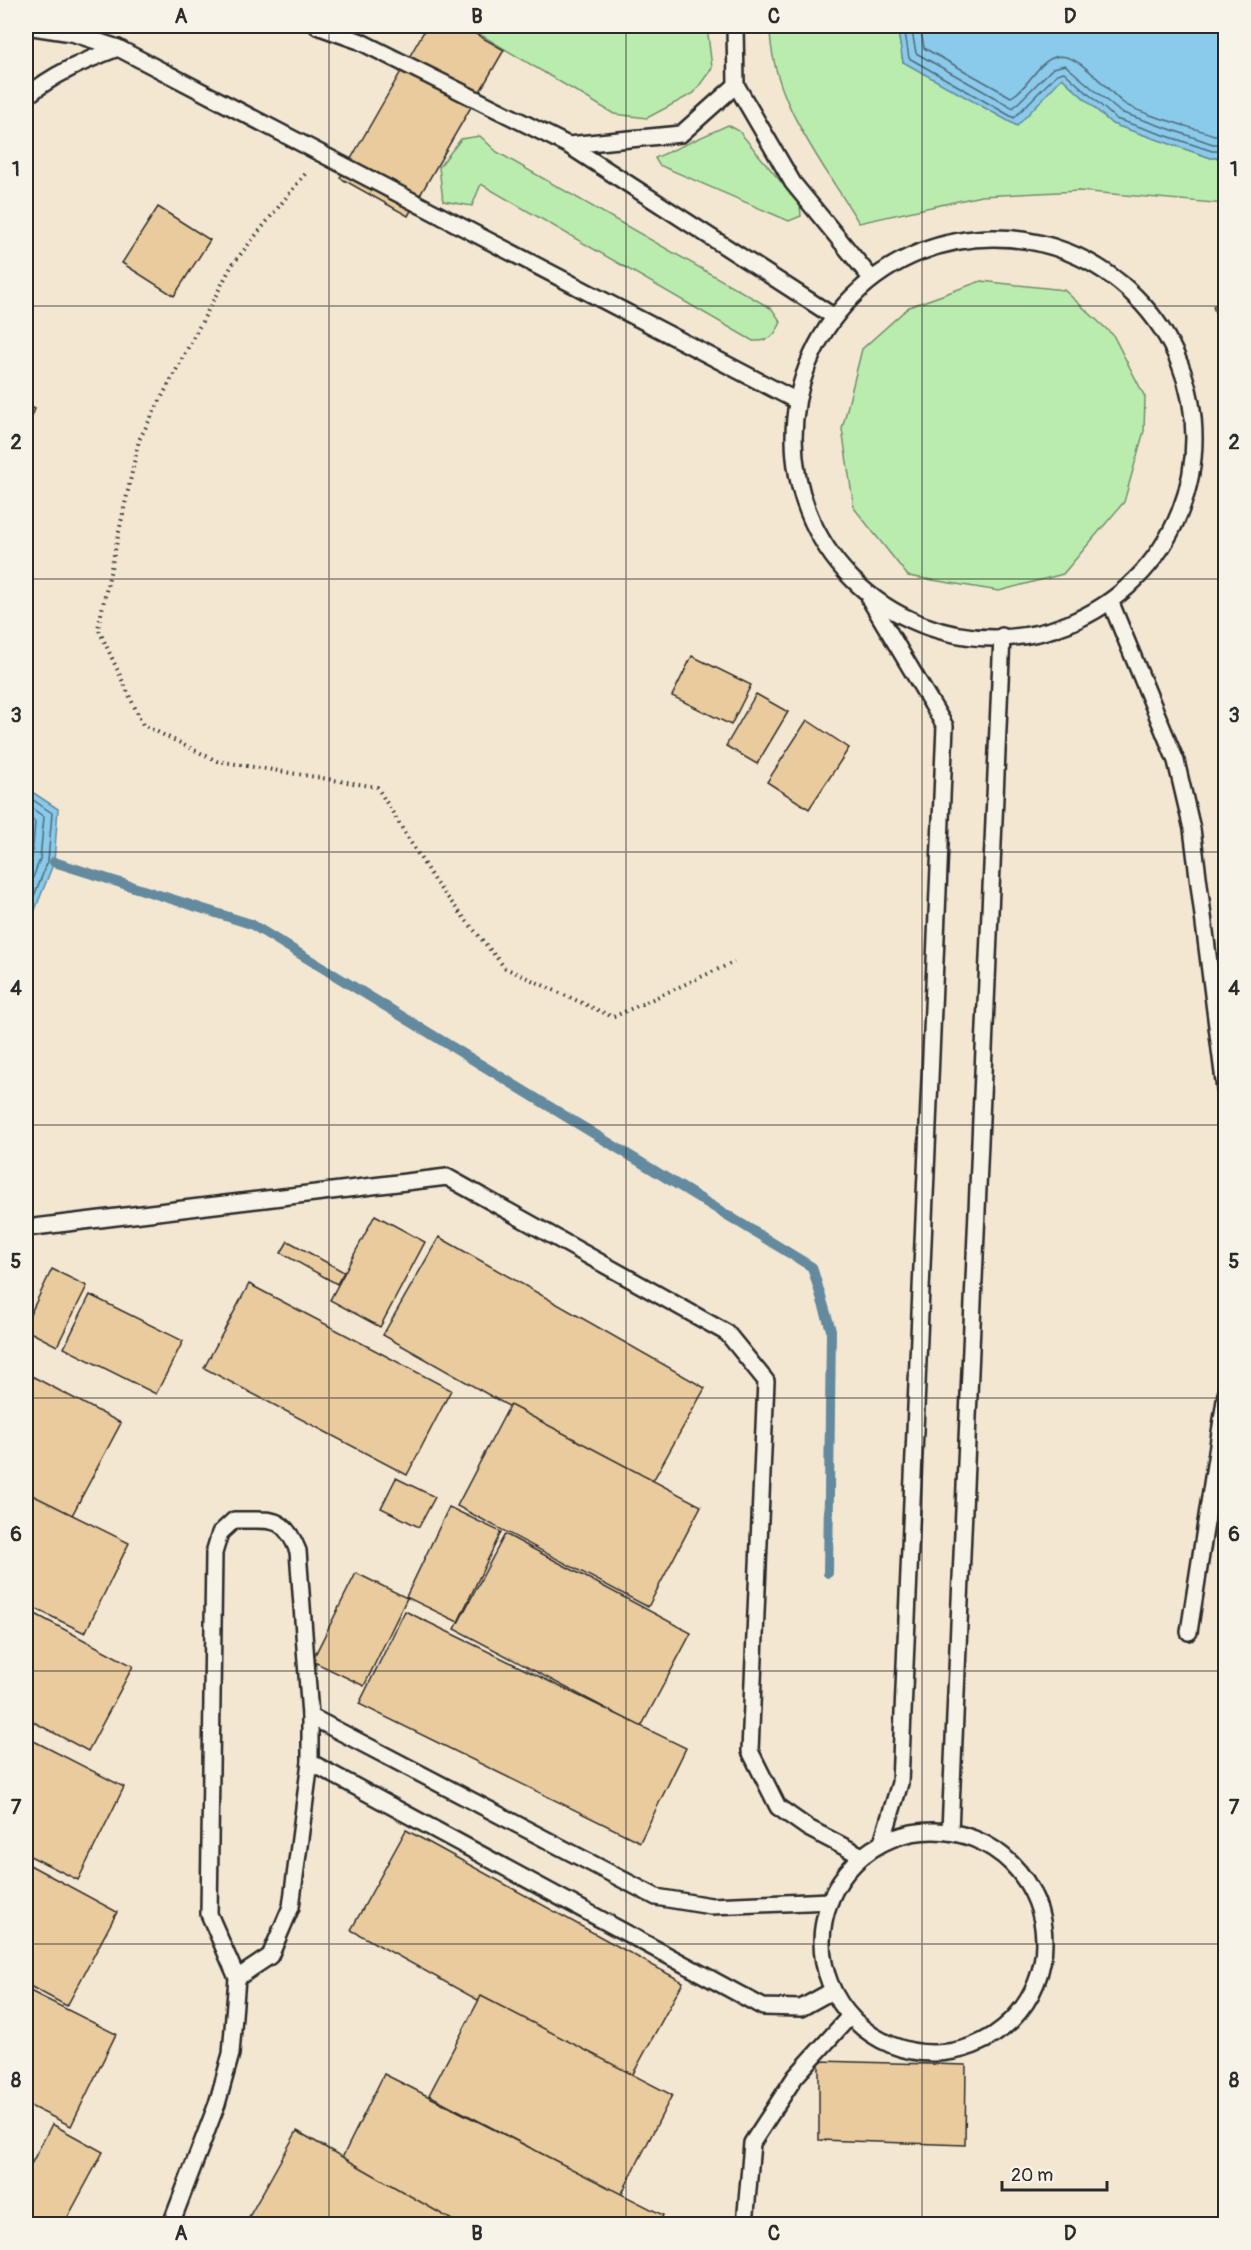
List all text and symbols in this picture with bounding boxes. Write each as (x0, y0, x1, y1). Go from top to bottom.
text: A (175, 4, 188, 29)
text: B (471, 4, 483, 29)
text: C (768, 4, 780, 29)
text: D (1064, 4, 1077, 29)
text: 1 (12, 157, 20, 182)
text: 1 (1230, 157, 1238, 182)
text: 2 (10, 430, 22, 455)
text: 2 (1228, 430, 1240, 455)
text: 3 (10, 703, 22, 728)
text: 3 (1228, 703, 1240, 728)
text: 4 (10, 976, 22, 1001)
text: 4 (1228, 976, 1240, 1001)
text: 5 (11, 1249, 22, 1274)
text: 5 (1229, 1249, 1240, 1274)
text: 6 (10, 1522, 22, 1547)
text: 6 (1228, 1522, 1240, 1547)
text: 7 (11, 1795, 22, 1820)
text: 7 (1229, 1795, 1240, 1820)
text: 8 (11, 2068, 21, 2093)
text: 8 (1229, 2068, 1239, 2093)
scale bar (1002, 2154, 1107, 2192)
text: 20 m (1011, 2164, 1053, 2187)
text: A (175, 2221, 188, 2246)
text: B (471, 2221, 483, 2246)
text: C (768, 2221, 780, 2246)
text: D (1064, 2221, 1077, 2246)

